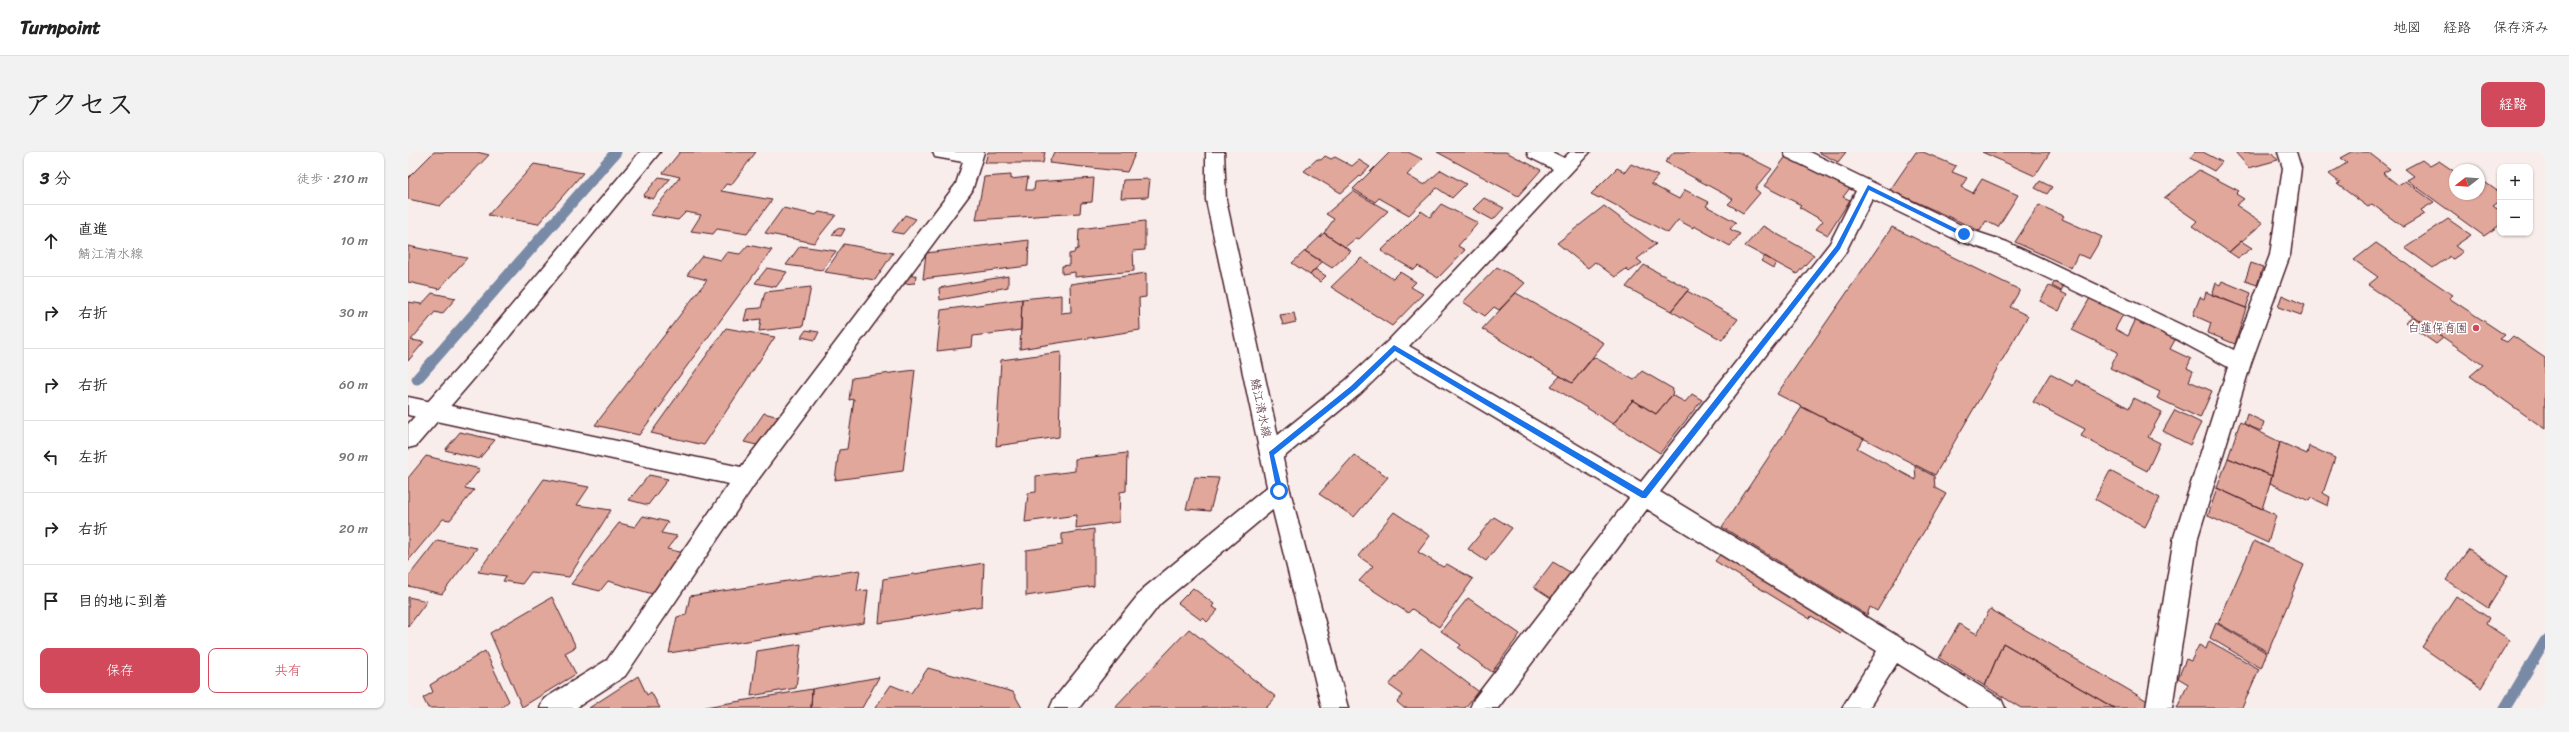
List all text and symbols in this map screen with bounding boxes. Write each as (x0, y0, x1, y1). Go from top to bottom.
text: Turnpoint (20, 11, 101, 44)
text: 地図 (2393, 15, 2421, 40)
text: 経路 (2443, 15, 2471, 40)
text: 保存済み (2493, 15, 2549, 40)
text: アクセス (24, 80, 134, 129)
button: 経路 (2481, 82, 2545, 127)
text: 3 分 (40, 163, 71, 193)
north arrow (2449, 164, 2485, 200)
map controls (2497, 164, 2533, 236)
button: + (2497, 164, 2533, 200)
text: 徒歩 · 210 m (297, 167, 368, 190)
button: − (2497, 200, 2533, 236)
text: 直進 (78, 216, 108, 242)
route end (1955, 225, 1973, 243)
text: 10 m (341, 229, 368, 252)
icon: ahead (40, 230, 62, 252)
text: 鯖江清水線 (78, 242, 143, 265)
text: 右折 (78, 300, 108, 326)
text: 30 m (339, 301, 368, 324)
icon: right (40, 302, 62, 324)
place label: 白蓮保育園 (2408, 317, 2468, 339)
marker: 白蓮保育園 (2471, 323, 2481, 333)
text: 右折 (78, 372, 108, 398)
text: 60 m (339, 373, 368, 396)
icon: right (40, 374, 62, 396)
street label: 鯖江清水線 (1244, 376, 1278, 440)
text: 左折 (78, 444, 108, 470)
text: 90 m (338, 445, 368, 468)
icon: left (40, 446, 62, 468)
route start (1270, 482, 1288, 500)
text: 右折 (78, 516, 108, 542)
text: 20 m (339, 517, 368, 540)
icon: right (40, 518, 62, 540)
text: 目的地に到着 (78, 588, 168, 614)
icon: arrive (40, 590, 62, 612)
button: 保存 (40, 648, 200, 693)
button: 共有 (208, 648, 368, 693)

